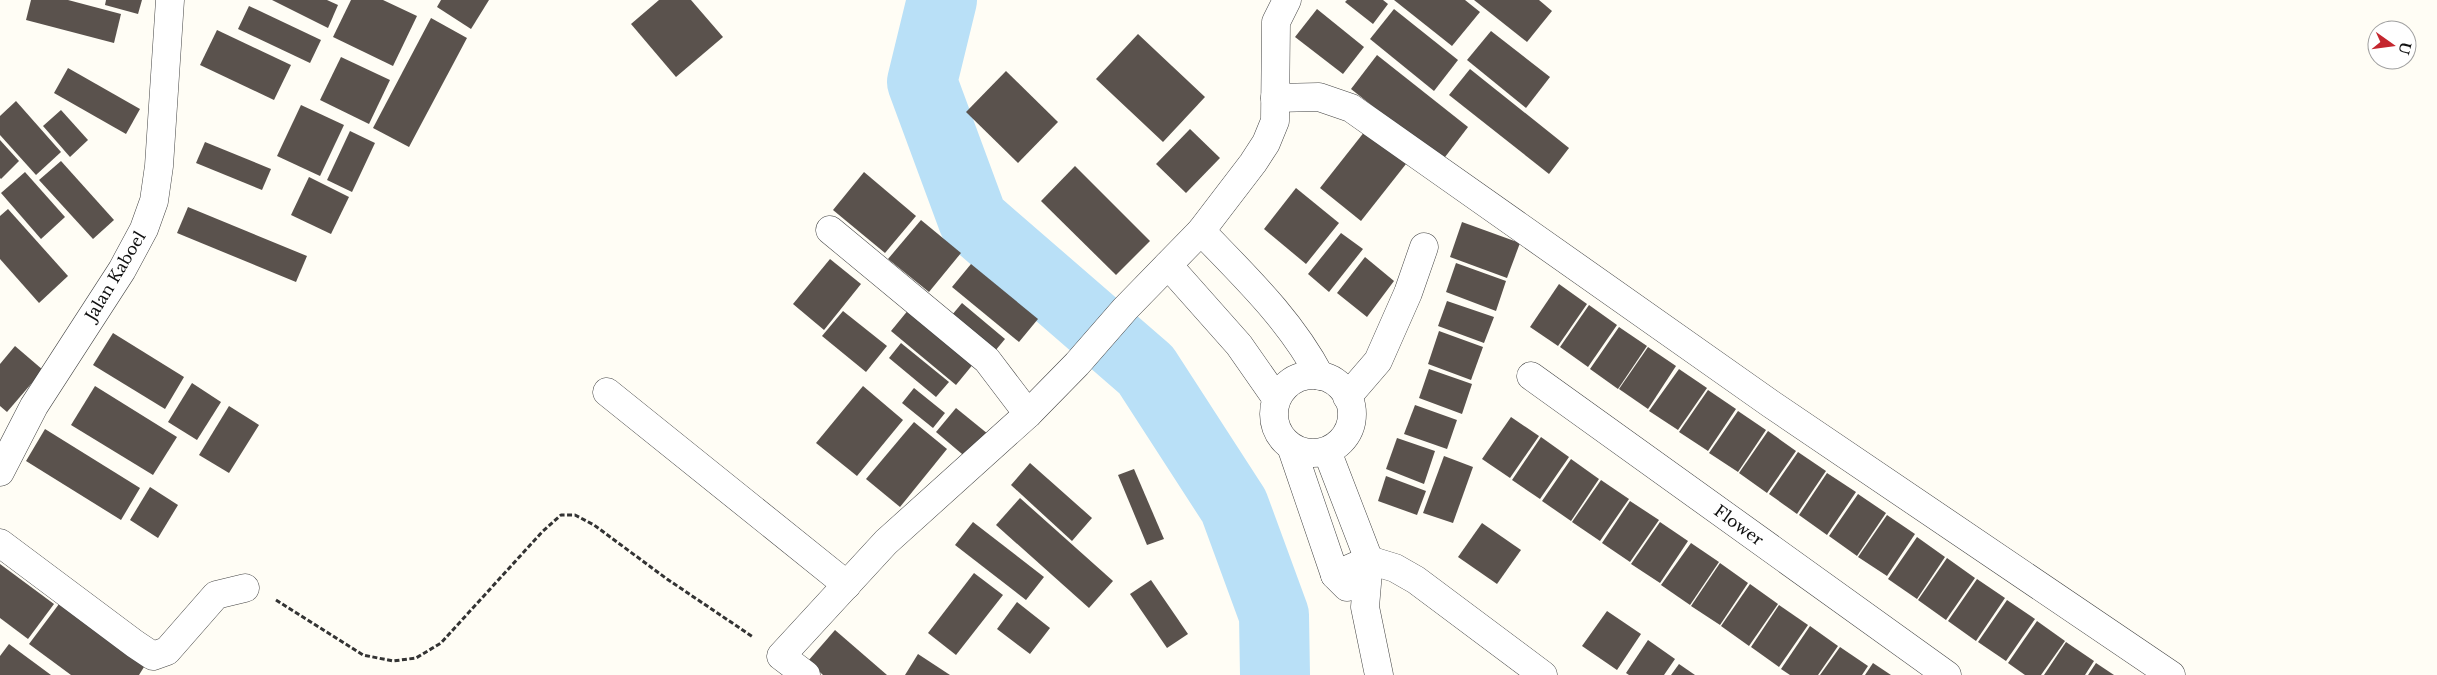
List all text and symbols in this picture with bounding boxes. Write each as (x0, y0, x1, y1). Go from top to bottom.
north arrow (2367, 20, 2417, 70)
text: U (2394, 40, 2415, 57)
street label: Jalan Kaboel (79, 228, 150, 326)
street label: Flower (1710, 500, 1768, 550)

